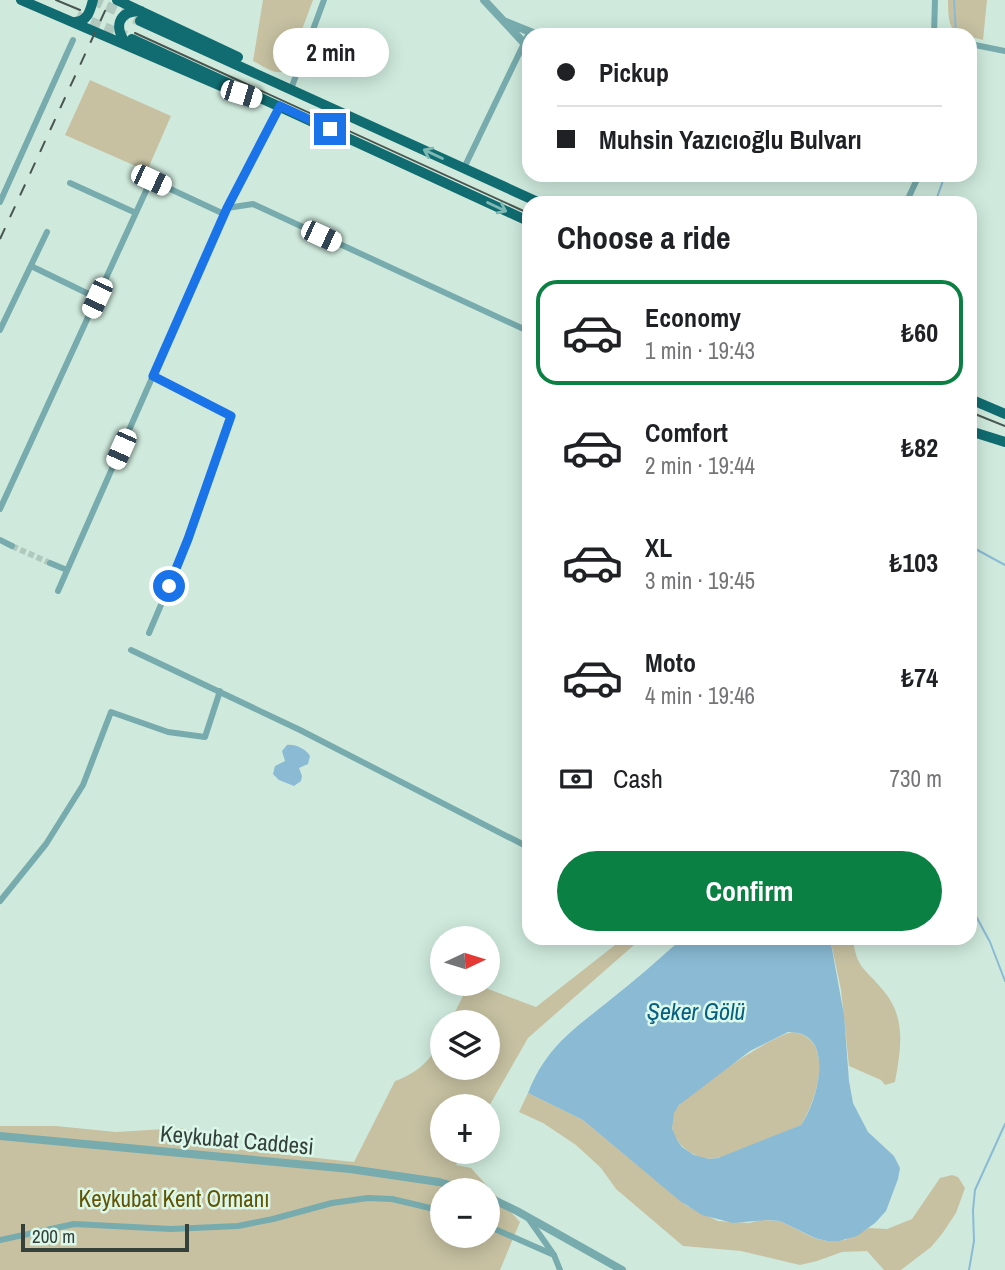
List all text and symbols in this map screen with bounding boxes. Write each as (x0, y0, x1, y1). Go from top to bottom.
callout: 2 min (272, 27, 388, 76)
text: 2 min (306, 37, 356, 68)
text: Pickup (599, 55, 669, 90)
car (218, 78, 265, 110)
route end (314, 113, 346, 145)
text: Muhsin Yazıcıoğlu Bulvarı (599, 122, 862, 157)
one-way arrow (423, 147, 444, 161)
car (128, 162, 175, 198)
one-way arrow (486, 201, 508, 214)
text: Choose a ride (557, 216, 731, 259)
car (298, 218, 345, 254)
car (79, 275, 116, 321)
text: Economy (645, 300, 741, 335)
icon: car (561, 301, 624, 364)
text: ₺60 (901, 315, 938, 350)
text: 1 min · 19:43 (645, 335, 755, 366)
text: Comfort (645, 415, 728, 450)
icon: car (561, 416, 624, 479)
car (103, 426, 140, 472)
text: ₺82 (901, 430, 938, 465)
text: 2 min · 19:44 (645, 450, 755, 481)
text: XL (645, 530, 672, 565)
icon: car (561, 531, 624, 594)
text: ₺103 (889, 545, 938, 580)
text: 3 min · 19:45 (645, 565, 755, 596)
route start (153, 570, 185, 602)
text: Moto (645, 645, 696, 680)
icon: car (561, 646, 624, 709)
text: ₺74 (901, 660, 938, 695)
text: 4 min · 19:46 (645, 680, 755, 711)
icon: cash (557, 760, 595, 798)
text: Cash (613, 761, 663, 796)
text: 730 m (890, 763, 942, 794)
button: Confirm (557, 851, 942, 931)
north arrow (430, 926, 500, 996)
map controls (430, 926, 500, 1248)
water label: Şeker Gölü (647, 995, 745, 1027)
button: layers (430, 1010, 500, 1080)
button: + (430, 1094, 500, 1164)
street label: Keykubat Caddesi (159, 1117, 315, 1162)
button: − (430, 1178, 500, 1248)
park label: Keykubat Kent Ormanı (79, 1183, 269, 1214)
scale bar (21, 1221, 189, 1253)
text: 200 m (32, 1223, 75, 1249)

